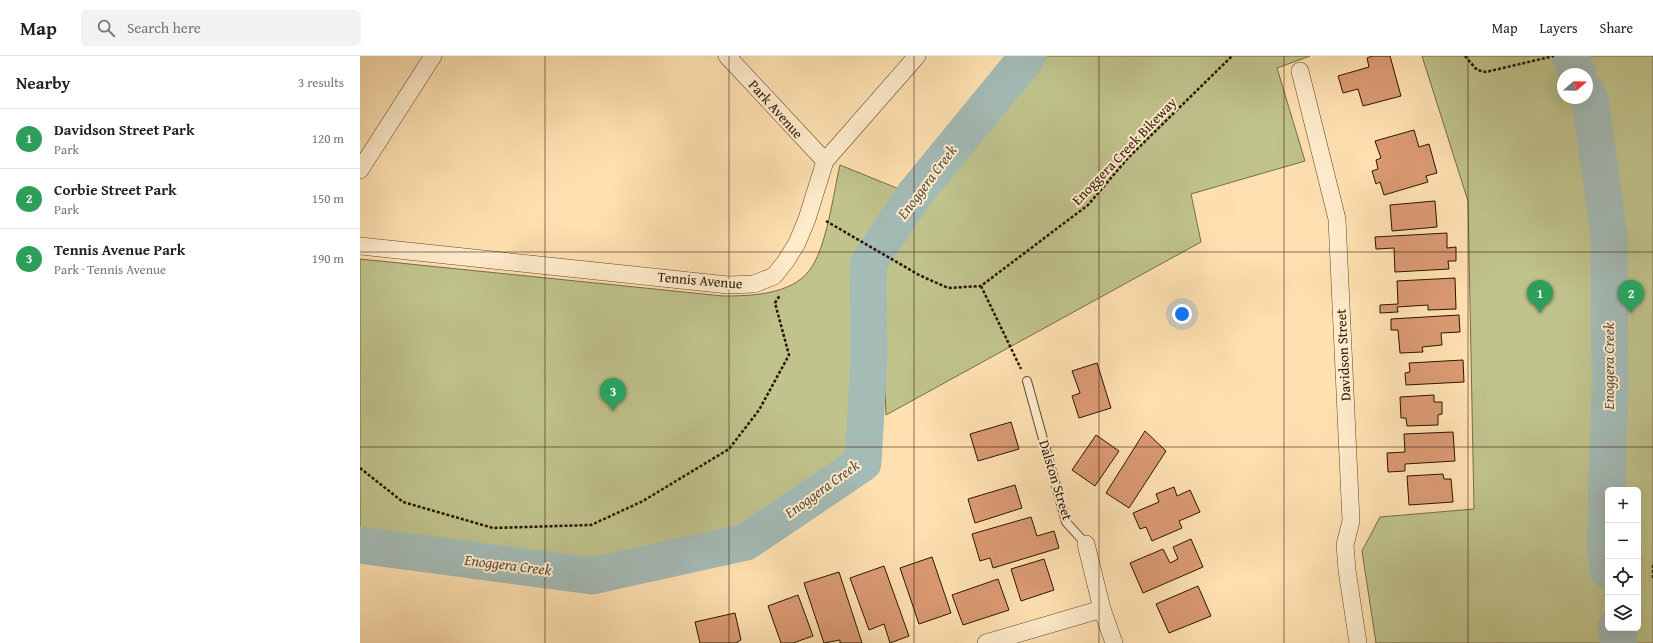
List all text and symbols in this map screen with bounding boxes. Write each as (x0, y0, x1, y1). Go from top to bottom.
search box (81, 10, 361, 46)
text: Map (20, 14, 57, 42)
icon: search (95, 17, 117, 39)
text: Search here (127, 17, 201, 38)
text: Map (1492, 18, 1518, 38)
text: Layers (1540, 18, 1578, 38)
text: Share (1600, 18, 1633, 38)
north arrow (1557, 68, 1593, 104)
text: Nearby (16, 70, 70, 95)
text: 3 results (298, 73, 344, 92)
street label: Park Avenue (744, 75, 808, 143)
street label: Enoggera Creek Bikeway (1067, 93, 1181, 209)
text: Davidson Street Park (54, 119, 195, 140)
text: 1 (26, 129, 32, 148)
text: 120 m (312, 129, 344, 148)
text: Park (54, 140, 79, 159)
water label: Enoggera Creek (891, 140, 961, 224)
text: Corbie Street Park (54, 179, 177, 200)
text: 2 (26, 189, 32, 208)
text: 150 m (312, 189, 344, 208)
text: Park (54, 200, 79, 219)
text: Tennis Avenue Park (54, 239, 185, 260)
text: 3 (26, 249, 32, 268)
text: 190 m (312, 249, 344, 268)
text: Park · Tennis Avenue (54, 260, 166, 279)
street label: Tennis Avenue (657, 266, 744, 294)
pin: 1 (1527, 280, 1553, 313)
pin: 2 (1618, 280, 1644, 313)
your location (1172, 304, 1192, 324)
street label: Davidson Street (1331, 308, 1355, 402)
water label: Enoggera Creek (1598, 322, 1619, 411)
pin: 3 (600, 378, 626, 411)
street label: Dalston Street (1034, 437, 1078, 523)
water label: Enoggera Creek (779, 454, 863, 523)
map controls (1605, 487, 1641, 631)
button: + (1605, 487, 1641, 523)
button: − (1605, 523, 1641, 559)
water label: Enoggera Creek (462, 549, 553, 580)
button: locate (1605, 559, 1641, 595)
button: layers (1605, 595, 1641, 631)

